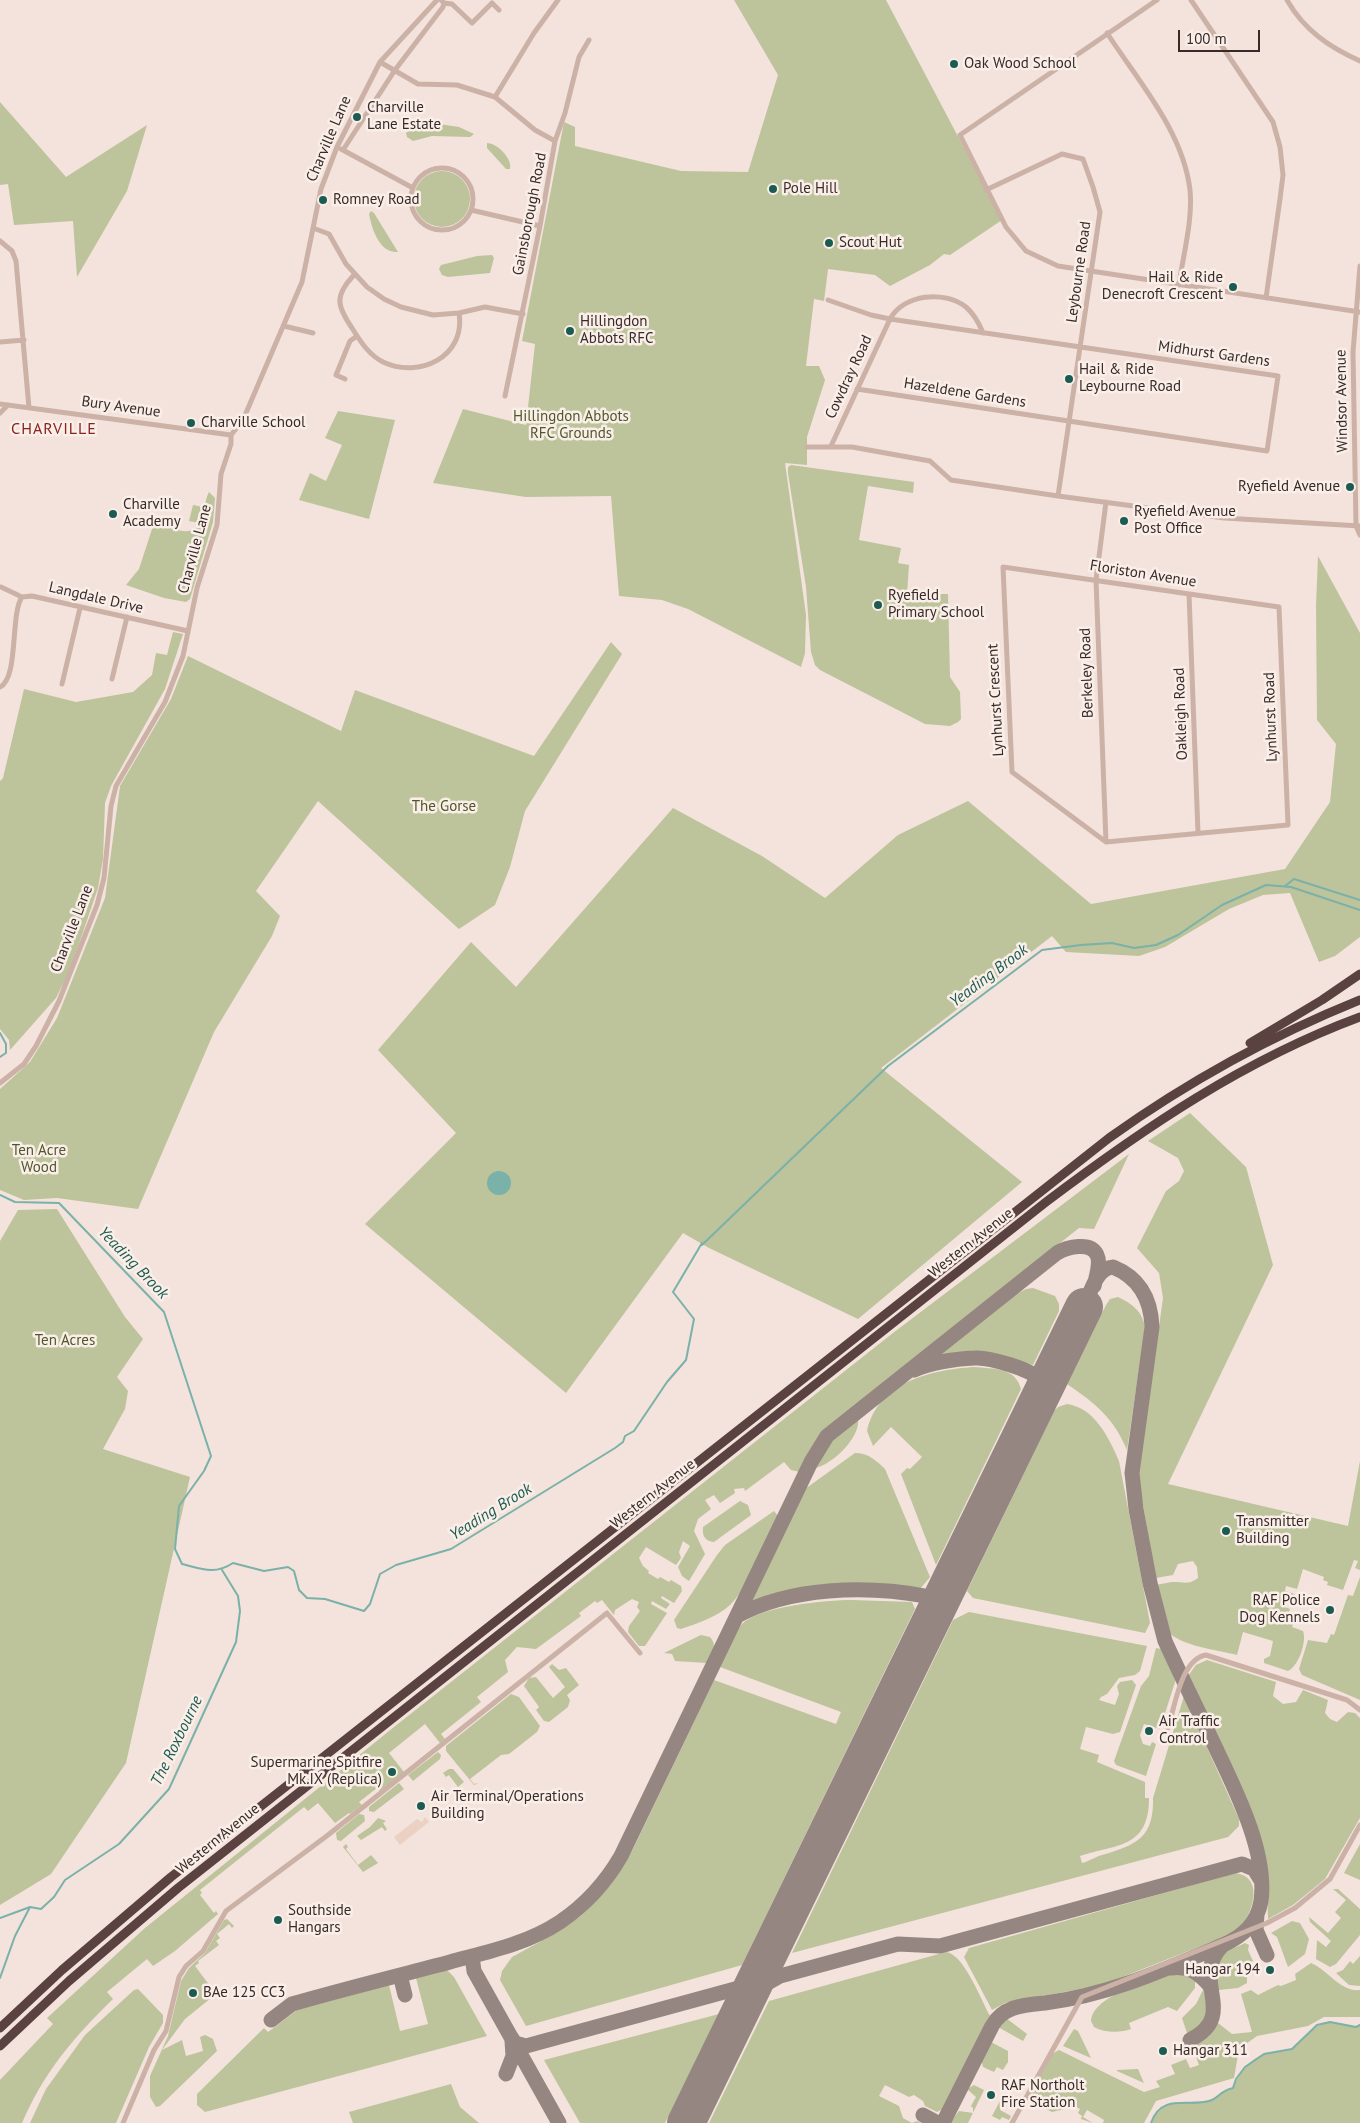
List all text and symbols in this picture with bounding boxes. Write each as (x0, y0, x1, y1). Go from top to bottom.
scale bar (1180, 20, 1262, 52)
text: 100 m (1186, 29, 1227, 48)
place label: Oak Wood School (964, 55, 1076, 73)
marker: Oak Wood School (948, 58, 960, 70)
street label: Charville Lane (303, 93, 355, 185)
place label: Charville Lane Estate (367, 99, 441, 134)
marker: Charville Lane Estate (351, 111, 363, 123)
street label: Gainsborough Road (509, 151, 551, 277)
place label: Pole Hill (783, 180, 838, 198)
marker: Pole Hill (767, 183, 779, 195)
place label: Romney Road (333, 191, 420, 209)
marker: Romney Road (317, 194, 329, 206)
street label: Leybourne Road (1063, 220, 1095, 324)
place label: Scout Hut (839, 234, 902, 252)
marker: Scout Hut (823, 237, 835, 249)
place label: Hail & Ride Denecroft Crescent (1102, 269, 1223, 304)
marker: Hail & Ride Denecroft Crescent (1227, 281, 1239, 293)
place label: Hillingdon Abbots RFC (580, 313, 654, 348)
marker: Hillingdon Abbots RFC (564, 325, 576, 337)
street label: Cowdray Road (822, 332, 876, 422)
street label: Midhurst Gardens (1157, 337, 1271, 371)
street label: Windsor Avenue (1332, 349, 1352, 453)
place label: Hail & Ride Leybourne Road (1079, 361, 1181, 396)
marker: Hail & Ride Leybourne Road (1063, 373, 1075, 385)
street label: Hazeldene Gardens (903, 374, 1027, 412)
street label: Bury Avenue (80, 393, 162, 421)
park label: Hillingdon Abbots RFC Grounds (513, 408, 629, 443)
place label: Charville School (201, 414, 305, 432)
marker: Charville School (185, 417, 197, 429)
district label: CHARVILLE (10, 419, 98, 439)
place label: Ryefield Avenue (1238, 478, 1340, 496)
marker: Ryefield Avenue (1344, 481, 1356, 493)
place label: Charville Academy (123, 496, 181, 531)
street label: Charville Lane (174, 502, 216, 596)
place label: Ryefield Avenue Post Office (1134, 503, 1236, 538)
marker: Charville Academy (107, 508, 119, 520)
marker: Ryefield Avenue Post Office (1118, 515, 1130, 527)
street label: Floriston Avenue (1088, 557, 1198, 591)
street label: Langdale Drive (47, 578, 145, 618)
place label: Ryefield Primary School (888, 587, 984, 622)
marker: Ryefield Primary School (872, 599, 884, 611)
street label: Berkeley Road (1076, 627, 1098, 719)
street label: Lynhurst Crescent (984, 643, 1008, 757)
street label: Oakleigh Road (1170, 667, 1192, 761)
street label: Lynhurst Road (1260, 672, 1282, 762)
park label: The Gorse (412, 798, 476, 816)
street label: Charville Lane (47, 883, 97, 975)
water label: Yeading Brook (946, 940, 1032, 1012)
park label: Ten Acre Wood (12, 1142, 66, 1177)
street label: Western Avenue (925, 1204, 1017, 1282)
water label: Yeading Brook (94, 1223, 172, 1303)
park label: Ten Acres (35, 1332, 95, 1350)
street label: Western Avenue (607, 1455, 699, 1533)
water label: Yeading Brook (447, 1479, 535, 1545)
place label: Transmitter Building (1236, 1513, 1309, 1548)
marker: Transmitter Building (1220, 1525, 1232, 1537)
place label: RAF Police Dog Kennels (1239, 1592, 1320, 1627)
marker: RAF Police Dog Kennels (1324, 1604, 1336, 1616)
water label: The Roxbourne (147, 1693, 207, 1789)
place label: Air Traffic Control (1159, 1713, 1220, 1748)
marker: Air Traffic Control (1143, 1725, 1155, 1737)
place label: Supermarine Spitfire Mk.IX (Replica) (251, 1754, 382, 1789)
marker: Supermarine Spitfire Mk.IX (Replica) (386, 1766, 398, 1778)
place label: Air Terminal/Operations Building (431, 1788, 584, 1823)
street label: Western Avenue (173, 1800, 263, 1878)
marker: Air Terminal/Operations Building (415, 1800, 427, 1812)
place label: Southside Hangars (288, 1902, 351, 1937)
marker: Southside Hangars (272, 1914, 284, 1926)
place label: Hangar 194 (1185, 1961, 1260, 1979)
marker: Hangar 194 (1264, 1964, 1276, 1976)
place label: BAe 125 CC3 (203, 1984, 285, 2002)
marker: BAe 125 CC3 (187, 1987, 199, 1999)
place label: Hangar 311 (1173, 2042, 1248, 2060)
marker: Hangar 311 (1157, 2045, 1169, 2057)
place label: RAF Northolt Fire Station (1001, 2077, 1085, 2112)
marker: RAF Northolt Fire Station (985, 2089, 997, 2101)

